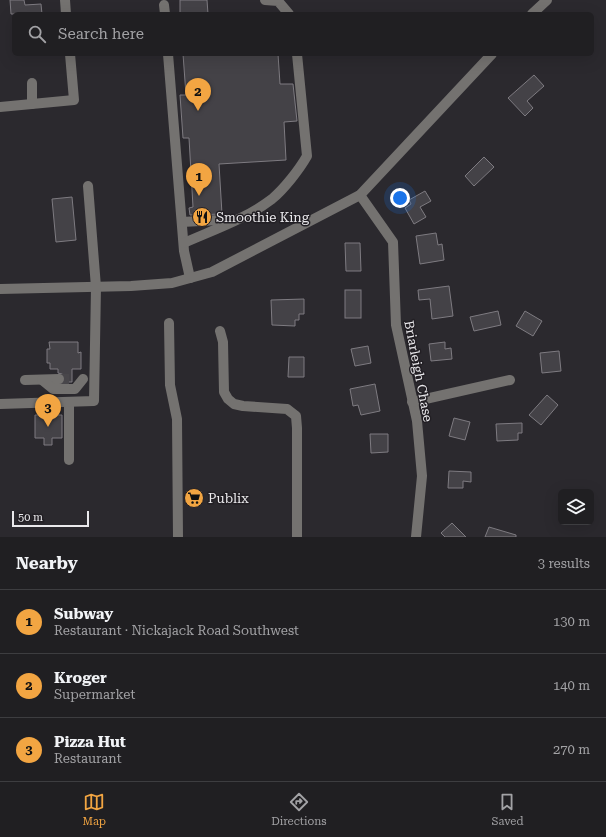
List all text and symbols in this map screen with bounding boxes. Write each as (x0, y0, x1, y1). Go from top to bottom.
search box (12, 12, 594, 56)
icon: search (26, 23, 48, 45)
text: Search here (58, 25, 144, 43)
pin: 2 (185, 78, 211, 111)
pin: 1 (186, 163, 212, 196)
your location (390, 188, 410, 208)
restaurant icon: Smoothie King (191, 206, 213, 228)
place label: Smoothie King (216, 210, 310, 225)
street label: Briarleigh Chase (401, 319, 436, 423)
pin: 3 (35, 394, 61, 427)
supermarket icon: Publix (183, 487, 205, 509)
map controls (558, 489, 594, 525)
button: layers (558, 489, 594, 525)
place label: Publix (208, 491, 249, 506)
scale bar (12, 509, 89, 528)
text: 50 m (18, 511, 43, 524)
text: Nearby (16, 553, 78, 573)
text: 3 results (538, 556, 590, 571)
text: Subway (54, 605, 113, 623)
text: 1 (25, 614, 33, 629)
text: 130 m (553, 614, 590, 629)
text: Restaurant · Nickajack Road Southwest (54, 623, 299, 638)
text: Kroger (54, 669, 107, 687)
text: 2 (25, 678, 33, 693)
text: 140 m (553, 678, 590, 693)
text: Supermarket (54, 687, 135, 702)
text: Pizza Hut (54, 733, 126, 751)
text: 3 (25, 742, 33, 757)
text: 270 m (553, 742, 590, 757)
text: Restaurant (54, 751, 122, 766)
tab: Map (83, 791, 106, 828)
tab: Directions (271, 791, 326, 828)
tab: Saved (492, 791, 523, 828)

